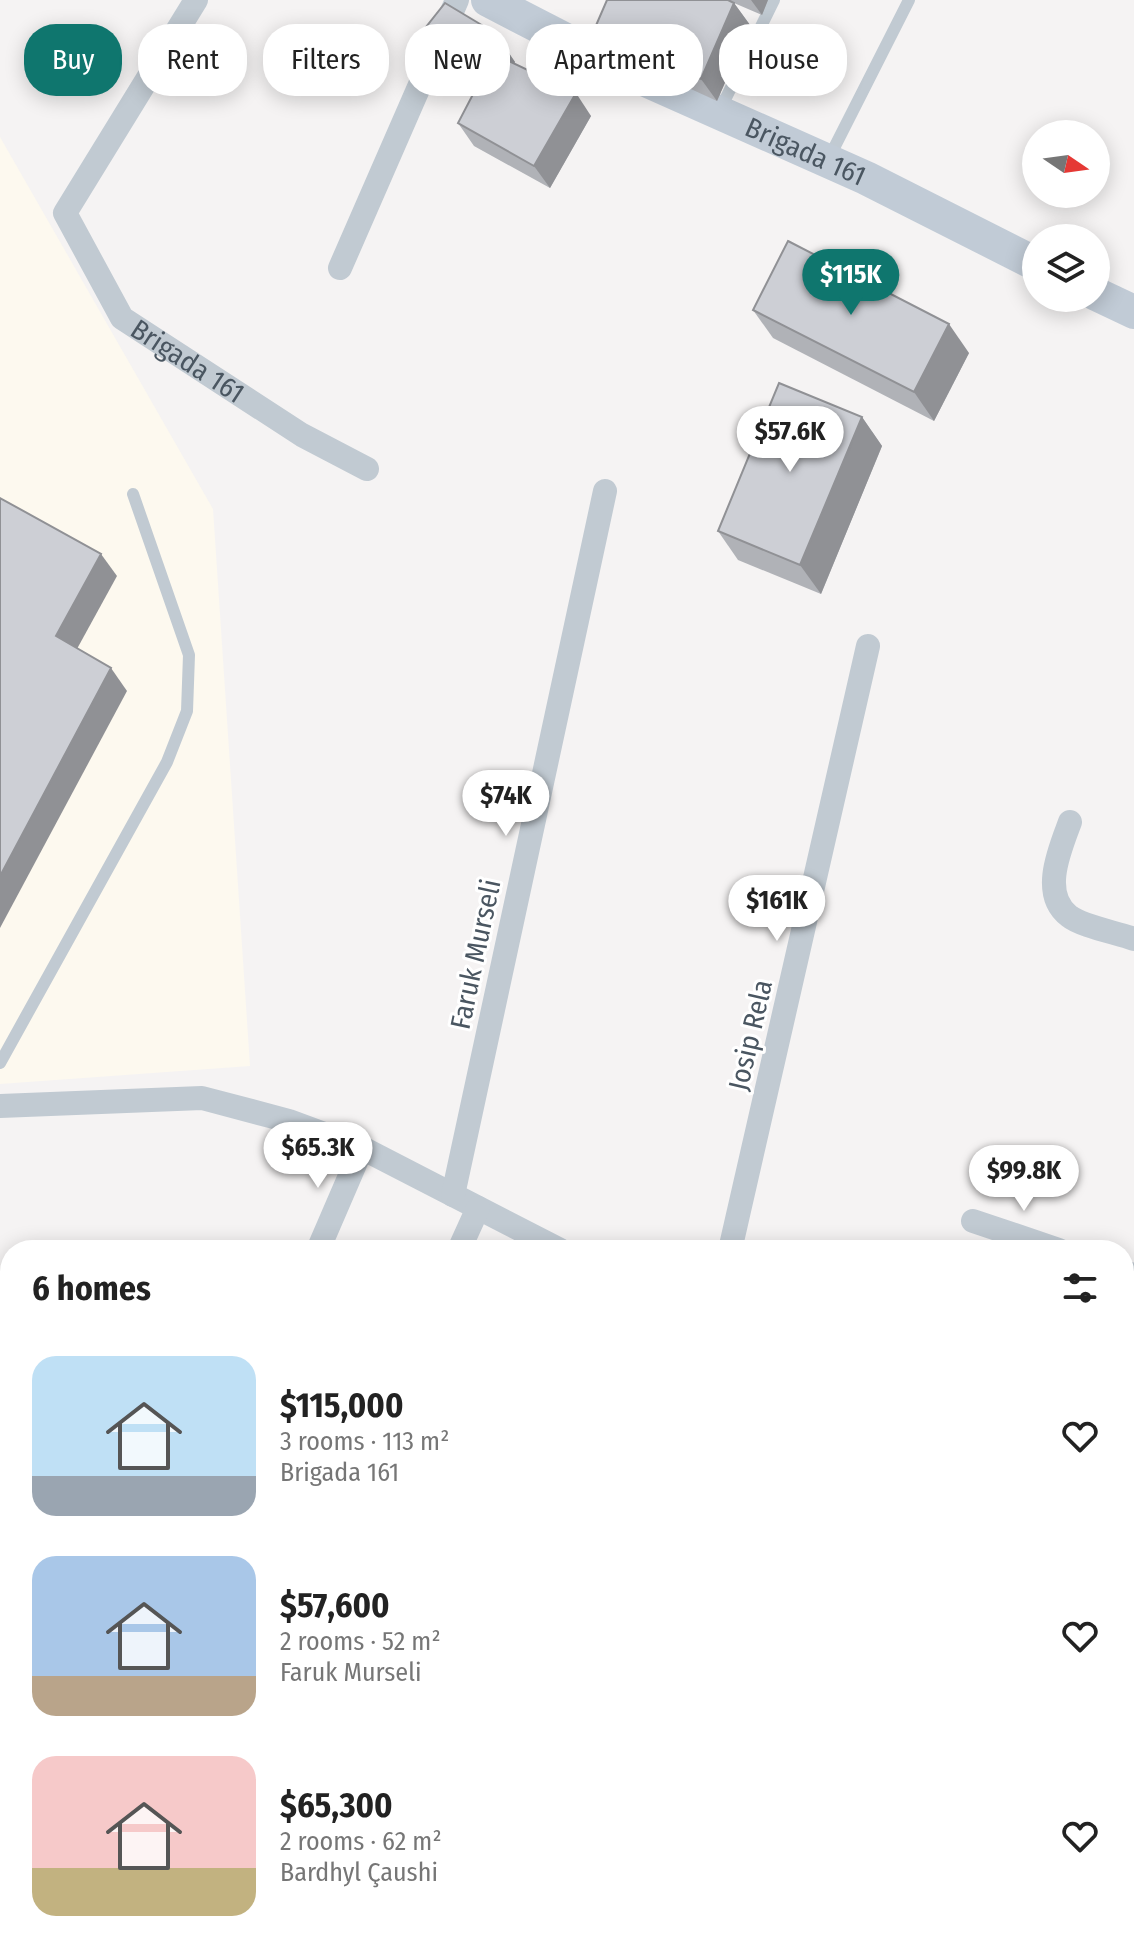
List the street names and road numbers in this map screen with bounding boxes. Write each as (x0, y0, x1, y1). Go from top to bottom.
street label: Brigada 161 (740, 110, 871, 193)
street label: Brigada 161 (125, 312, 250, 410)
street label: Faruk Murseli (443, 876, 507, 1032)
street label: Josip Rela (722, 977, 779, 1094)

